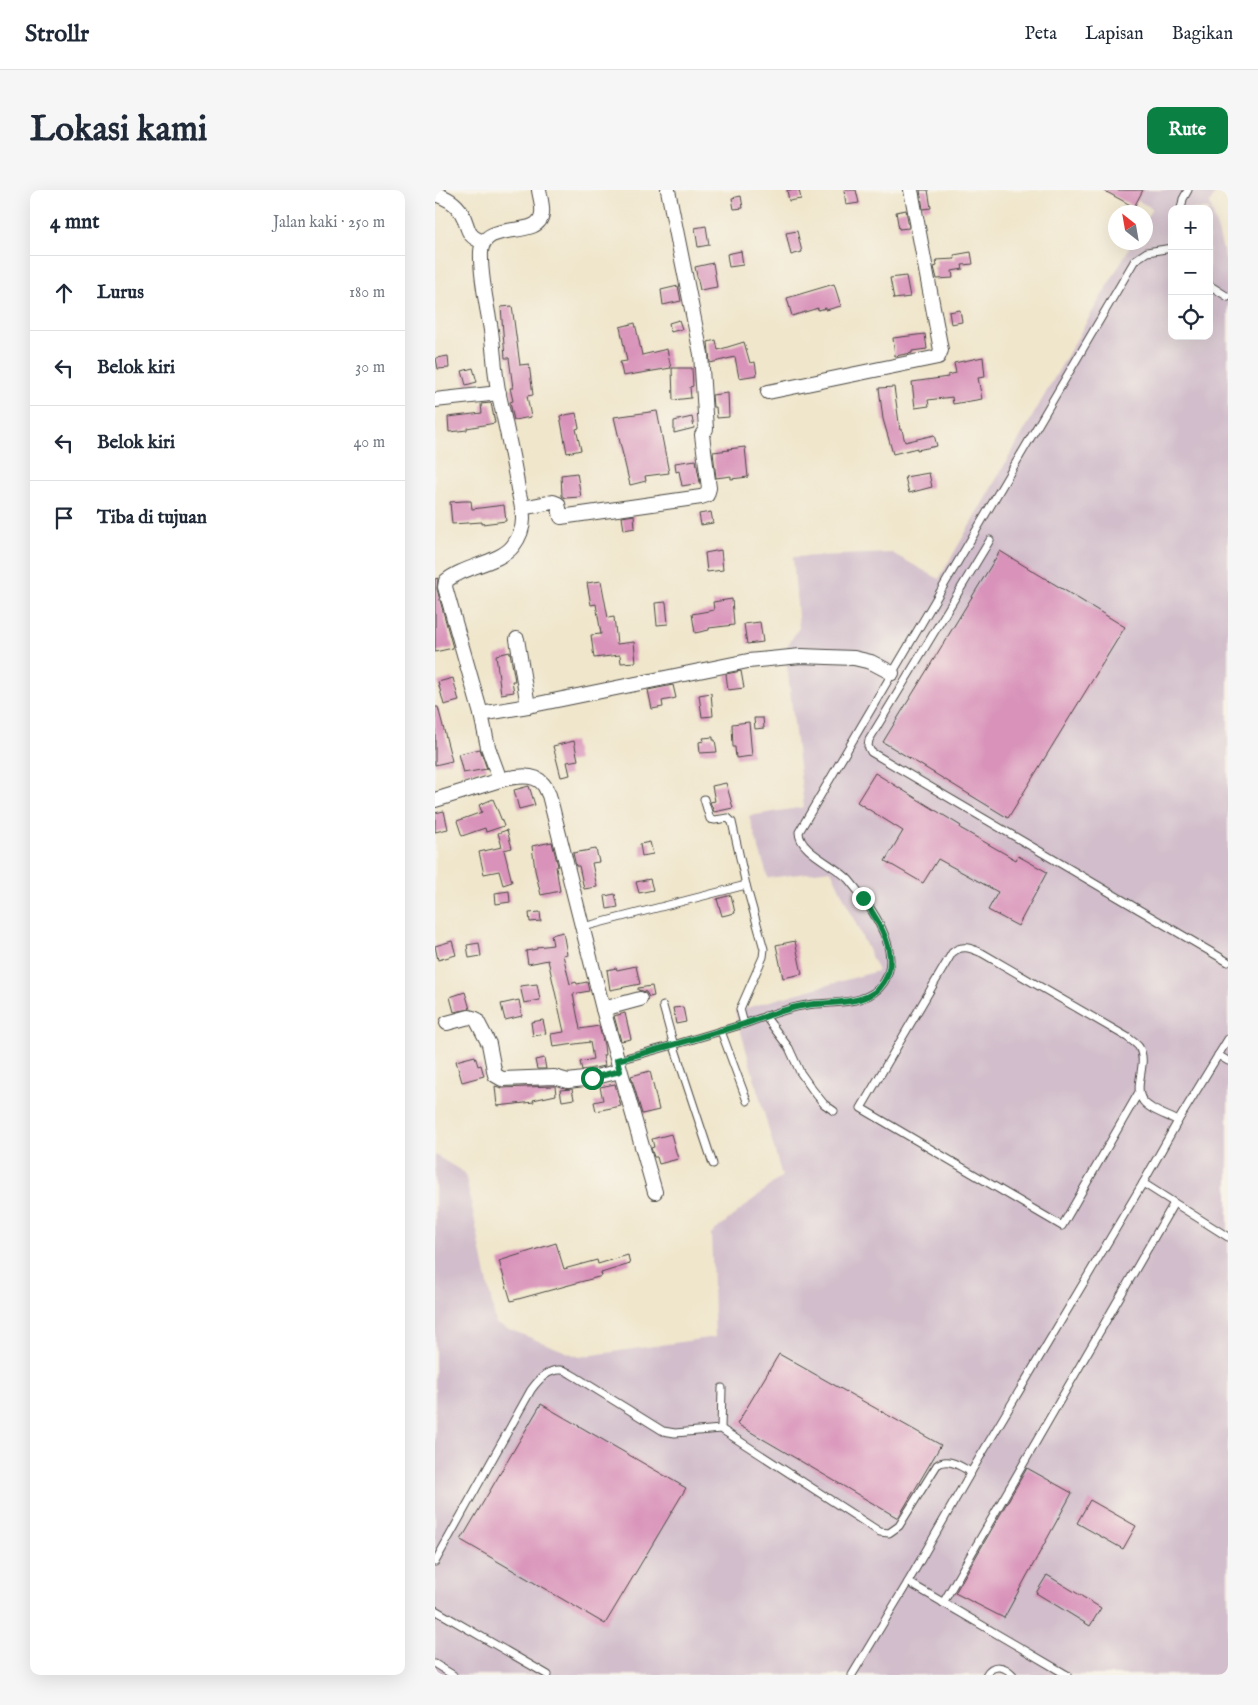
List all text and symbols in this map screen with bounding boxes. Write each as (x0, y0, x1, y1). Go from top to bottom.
text: Strollr (25, 19, 89, 50)
text: Peta (1025, 23, 1057, 46)
text: Lapisan (1085, 23, 1144, 46)
text: Bagikan (1172, 23, 1233, 46)
button: Rute (1147, 107, 1228, 154)
text: Lokasi kami (30, 108, 207, 153)
north arrow (1108, 205, 1153, 250)
map controls (1168, 205, 1213, 340)
button: + (1168, 205, 1213, 250)
text: 4 mnt (50, 209, 99, 236)
text: Jalan kaki · 250 m (273, 213, 385, 233)
button: − (1168, 250, 1213, 295)
icon: ahead (50, 279, 78, 307)
text: Lurus (97, 281, 144, 305)
text: 180 m (349, 283, 385, 303)
button: locate (1168, 295, 1213, 340)
icon: left (50, 354, 78, 382)
text: Belok kiri (97, 356, 175, 380)
text: 30 m (355, 358, 385, 378)
icon: left (50, 429, 78, 457)
text: Belok kiri (97, 431, 175, 455)
text: 40 m (353, 433, 385, 453)
icon: arrive (50, 504, 78, 532)
text: Tiba di tujuan (97, 506, 207, 530)
route end (852, 887, 875, 910)
route start (581, 1067, 604, 1090)

